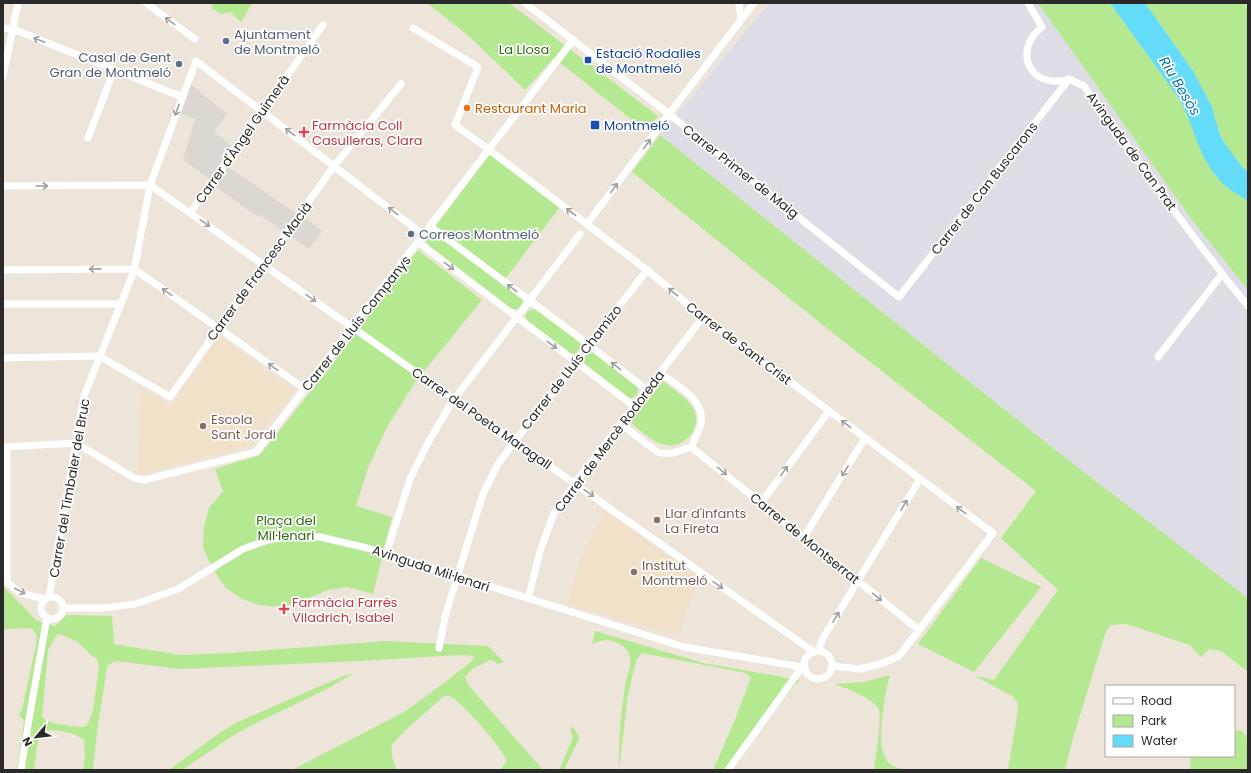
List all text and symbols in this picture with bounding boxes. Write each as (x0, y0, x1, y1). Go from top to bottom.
one-way arrow (165, 17, 176, 25)
place label: Ajuntament de Montmeló (234, 25, 320, 59)
one-way arrow (33, 35, 45, 43)
marker: Ajuntament de Montmeló (221, 36, 231, 46)
park label: La Llosa (499, 40, 549, 59)
place label: Estació Rodalies de Montmeló (596, 44, 701, 78)
place label: Casal de Gent Gran de Montmeló (50, 48, 171, 82)
water label: Riu Besòs (1154, 53, 1206, 119)
marker: Estació Rodalies de Montmeló (583, 55, 593, 65)
marker: Casal de Gent Gran de Montmeló (174, 59, 184, 69)
street label: Carrer d'Àngel Guimerà (191, 71, 294, 207)
street label: Avinguda de Can Prat (1082, 88, 1181, 215)
place label: Restaurant Maria (475, 99, 587, 118)
marker: Restaurant Maria (462, 103, 472, 113)
one-way arrow (173, 104, 181, 116)
place label: Farmàcia Coll Casulleras, Clara (312, 116, 423, 150)
place label: Montmeló (604, 116, 670, 135)
street label: Carrer de Can Buscarons (926, 118, 1042, 259)
marker: Montmeló (589, 119, 601, 131)
street label: Carrer Primer de Maig (679, 120, 803, 223)
marker: Farmàcia Coll Casulleras, Clara (299, 127, 309, 137)
one-way arrow (284, 128, 295, 137)
one-way arrow (643, 138, 651, 149)
one-way arrow (35, 182, 48, 190)
one-way arrow (610, 182, 619, 193)
street label: Carrer de Francesc Macià (202, 198, 316, 345)
one-way arrow (388, 207, 399, 215)
one-way arrow (566, 208, 577, 216)
one-way arrow (199, 219, 210, 227)
place label: Correos Montmeló (419, 225, 539, 244)
marker: Correos Montmeló (406, 229, 416, 239)
street label: Carrer de Lluís Companys (297, 251, 416, 395)
one-way arrow (443, 262, 454, 270)
one-way arrow (89, 265, 102, 273)
one-way arrow (507, 283, 518, 292)
one-way arrow (162, 288, 173, 296)
one-way arrow (668, 288, 679, 297)
one-way arrow (305, 294, 316, 302)
street label: Carrer de Sant Crist (682, 297, 796, 390)
street label: Carrer de Lluís Chamizo (517, 301, 626, 434)
one-way arrow (547, 341, 558, 349)
one-way arrow (610, 362, 621, 370)
one-way arrow (268, 363, 279, 371)
street label: Carrer del Poeta Maragall (408, 363, 556, 474)
street label: Carrer de Mercè Rodoreda (550, 367, 669, 516)
street label: Carrer del Timbaler del Bruc (44, 397, 95, 579)
place label: Escola Sant Jordi (211, 410, 276, 444)
one-way arrow (841, 419, 852, 428)
marker: Escola Sant Jordi (198, 421, 208, 431)
one-way arrow (840, 465, 848, 477)
one-way arrow (780, 466, 788, 477)
one-way arrow (716, 467, 727, 476)
street label: Carrer de Montserrat (746, 488, 864, 589)
one-way arrow (584, 489, 595, 497)
one-way arrow (900, 499, 908, 511)
place label: Llar d'infants La Fireta (665, 504, 746, 538)
one-way arrow (956, 506, 967, 514)
park label: Plaça del Mil·lenari (256, 511, 316, 545)
marker: Llar d'infants La Fireta (652, 515, 662, 525)
street label: Avinguda Mil·lenari (370, 541, 492, 596)
place label: Institut Montmeló (642, 556, 708, 590)
marker: Institut Montmeló (629, 567, 639, 577)
one-way arrow (713, 581, 724, 589)
one-way arrow (14, 588, 26, 595)
one-way arrow (872, 592, 883, 601)
place label: Farmàcia Farrés Viladrich, Isabel (292, 593, 398, 627)
marker: Farmàcia Farrés Viladrich, Isabel (279, 604, 289, 614)
one-way arrow (833, 611, 841, 623)
legend (1105, 685, 1235, 757)
text: Road (1141, 692, 1172, 709)
text: Park (1141, 712, 1168, 729)
north arrow (16, 717, 56, 757)
text: Water (1141, 732, 1178, 749)
text: N (18, 734, 36, 749)

